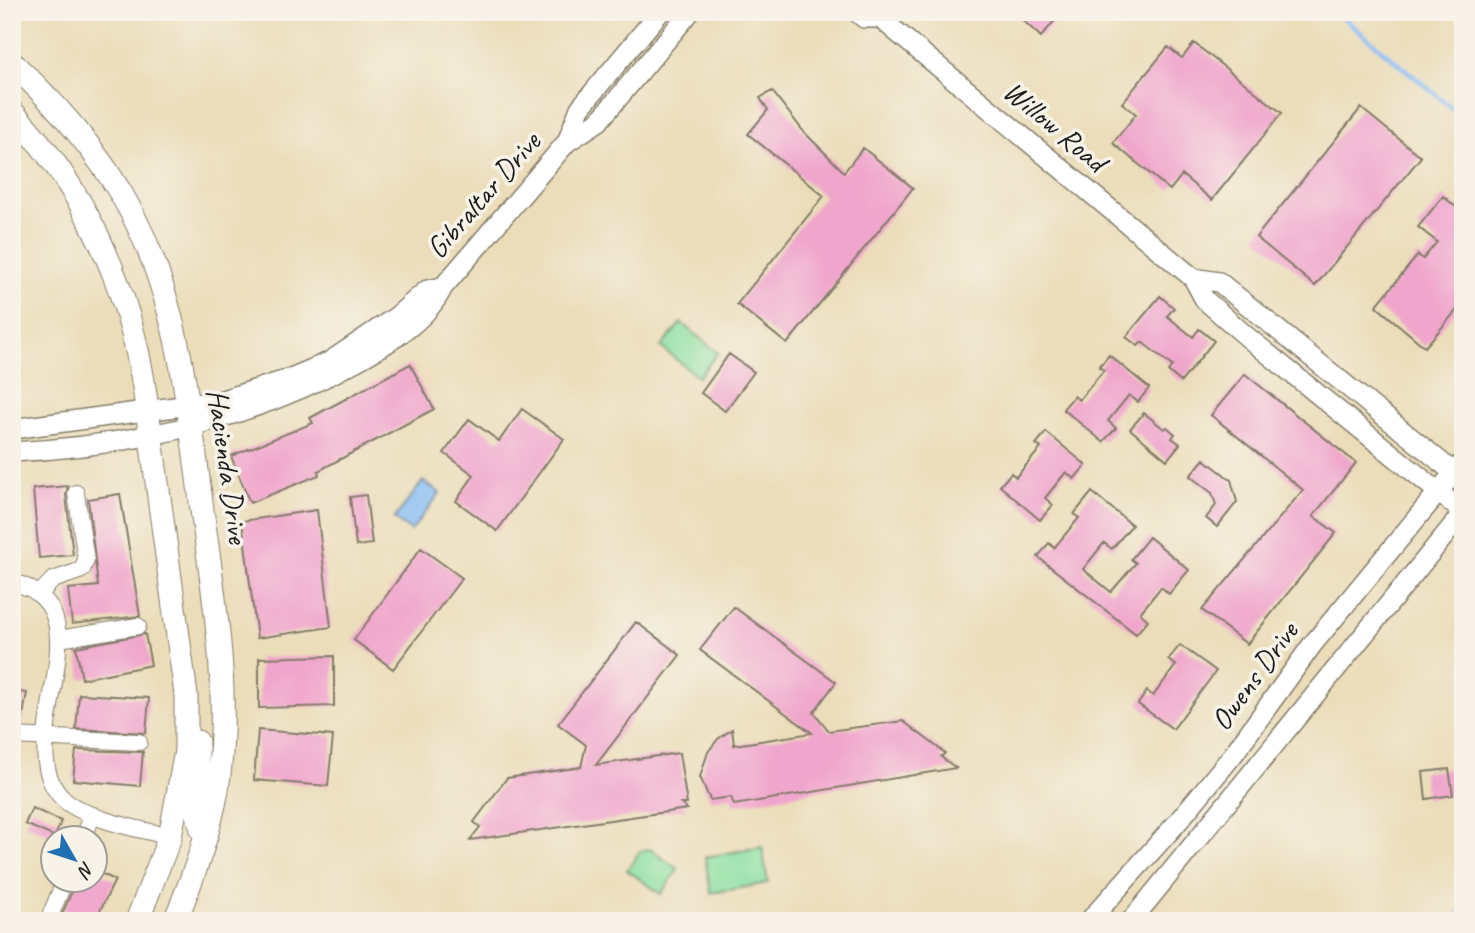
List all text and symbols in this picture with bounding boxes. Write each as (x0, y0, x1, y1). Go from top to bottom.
street label: Willow Road (996, 72, 1118, 183)
street label: Gibraltar Drive (418, 122, 550, 266)
street label: Hacienda Drive (198, 386, 258, 548)
street label: Owens Drive (1202, 612, 1307, 738)
north arrow (38, 824, 108, 894)
text: N (71, 857, 99, 884)

